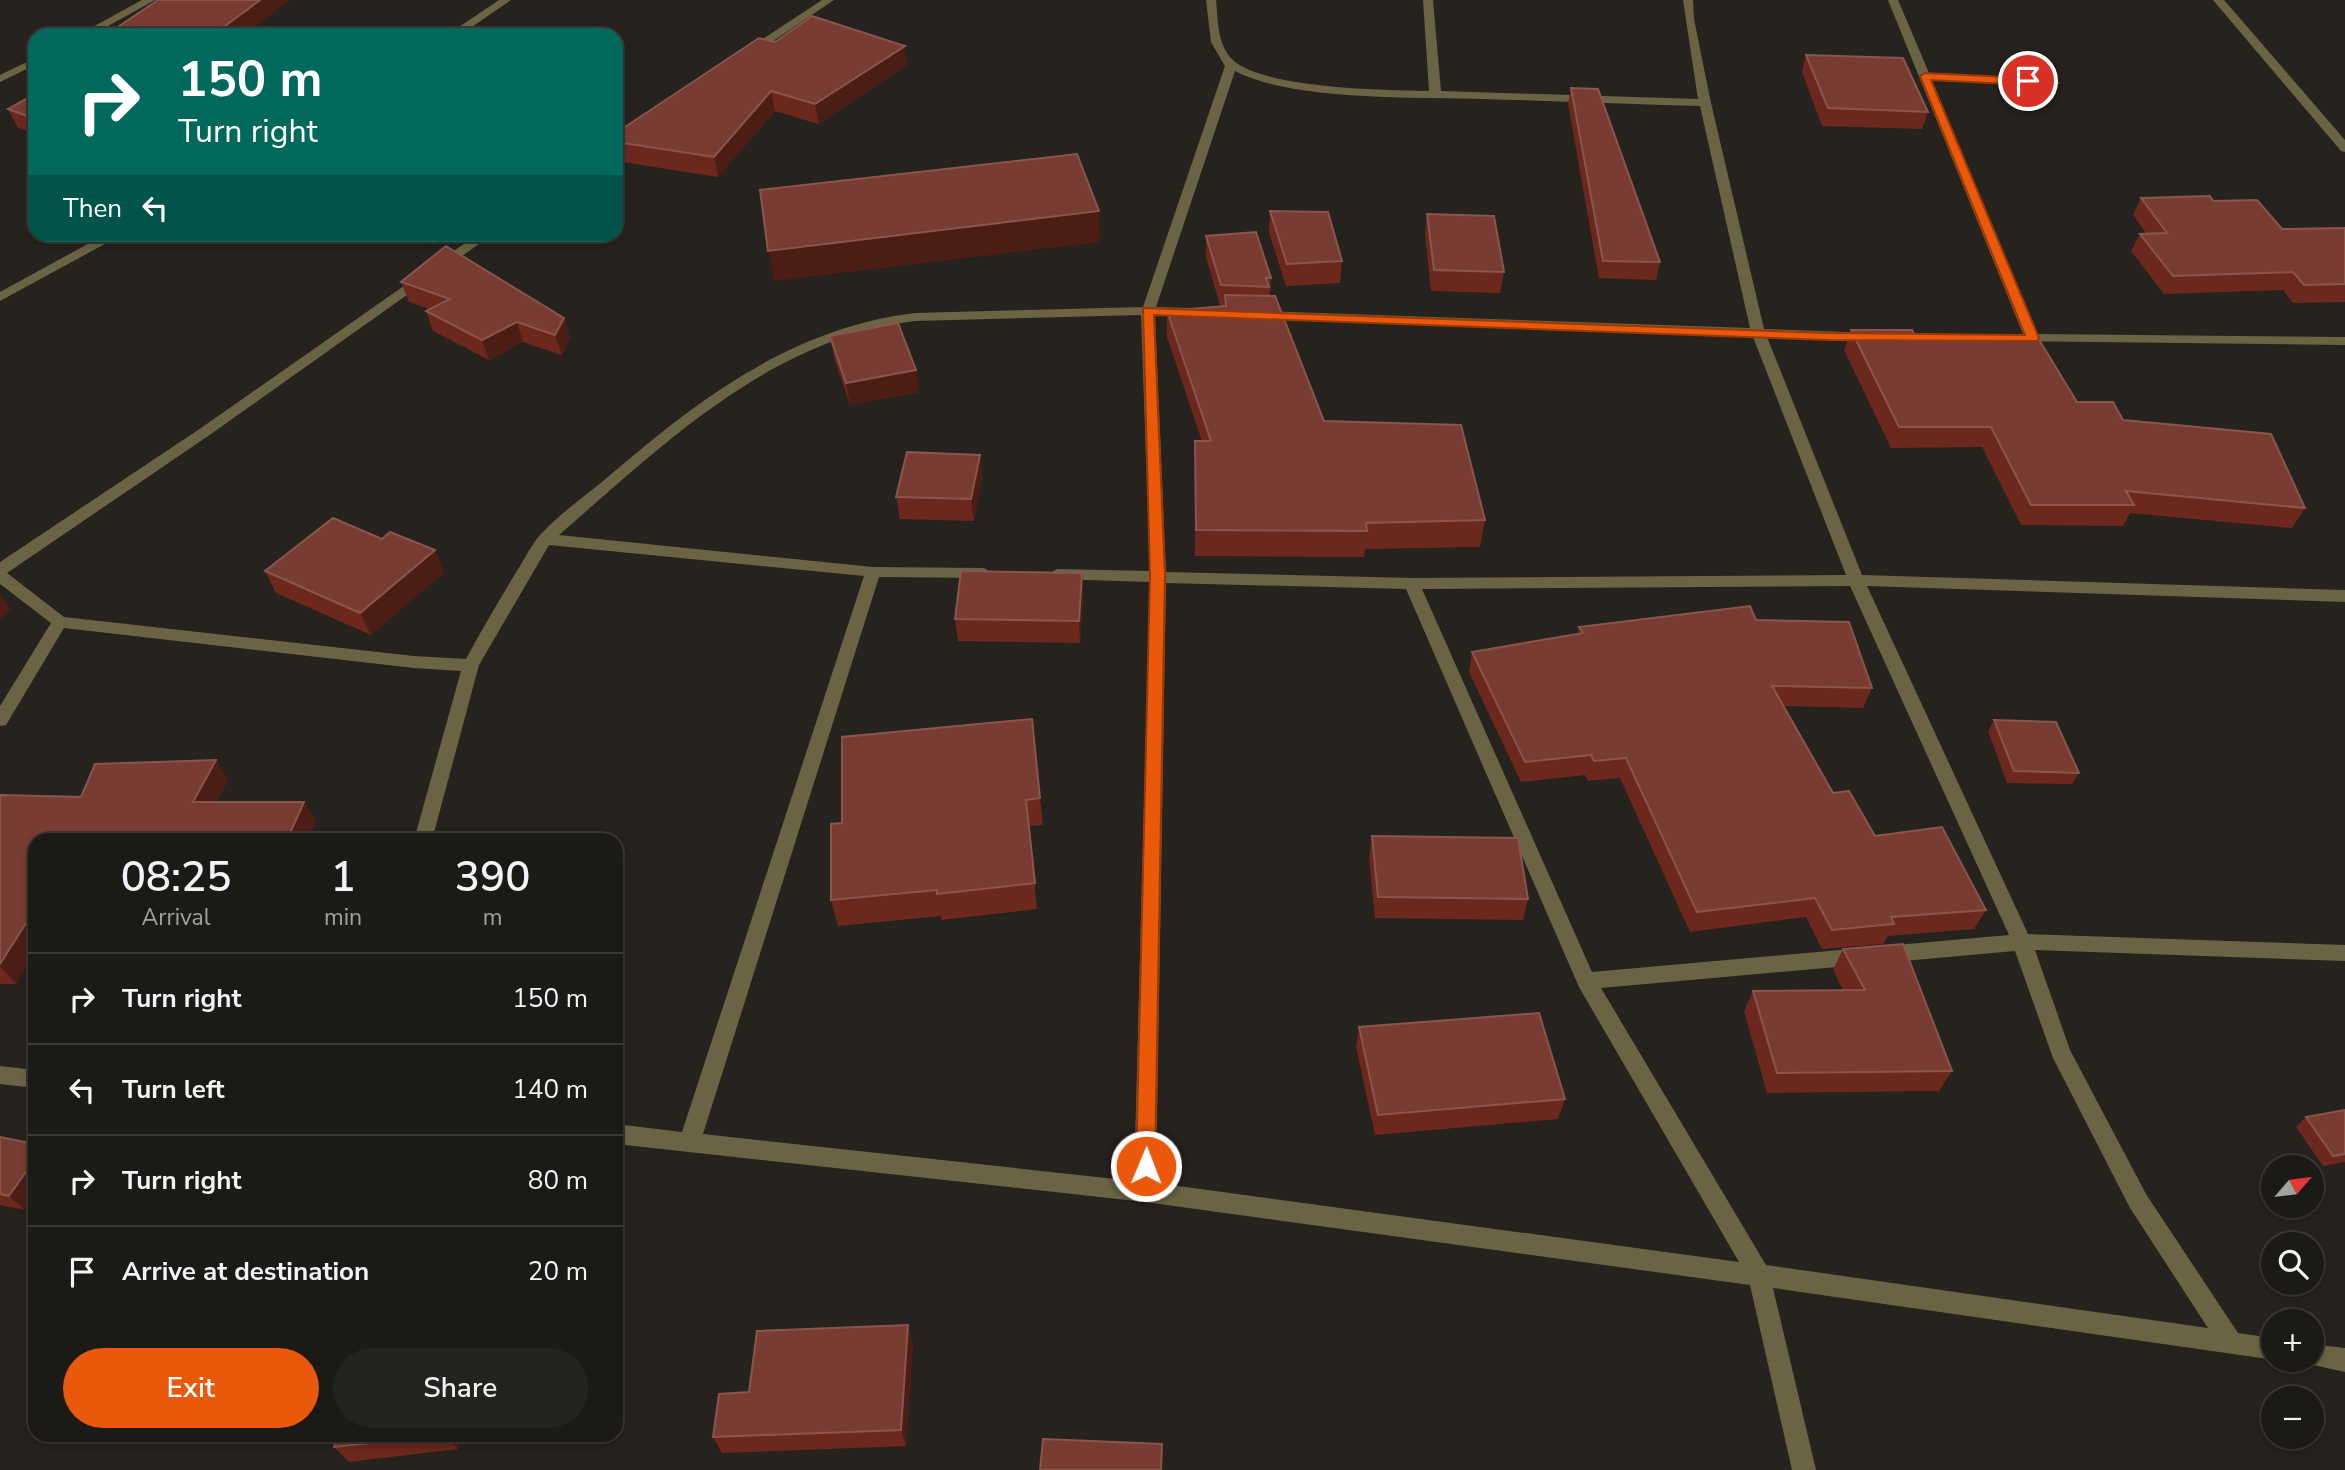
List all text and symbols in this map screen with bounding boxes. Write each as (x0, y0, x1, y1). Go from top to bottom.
text: 150 m (178, 46, 322, 113)
pin (1998, 51, 2058, 111)
icon: right (63, 56, 154, 147)
icon: arrive (2009, 62, 2047, 100)
text: Turn right (178, 110, 318, 153)
icon: left (136, 189, 174, 227)
text: Then (63, 191, 122, 226)
text: 08:25 (121, 849, 231, 906)
text: 1 (330, 849, 356, 906)
text: 390 (455, 849, 530, 906)
text: Arrival (141, 902, 211, 933)
text: min (324, 902, 362, 933)
text: m (483, 902, 502, 933)
icon: right (63, 980, 101, 1018)
text: Turn right (122, 981, 241, 1016)
text: 150 m (512, 981, 588, 1016)
icon: left (63, 1071, 101, 1109)
text: Turn left (122, 1072, 225, 1107)
text: 140 m (512, 1072, 588, 1107)
position arrow (1109, 1129, 1183, 1203)
north arrow (2261, 1155, 2324, 1218)
map controls (2261, 1155, 2324, 1449)
icon: right (63, 1162, 101, 1200)
text: Turn right (122, 1163, 241, 1198)
text: 80 m (528, 1163, 588, 1198)
button: search (2261, 1232, 2324, 1295)
icon: arrive (63, 1253, 101, 1291)
text: Arrive at destination (122, 1254, 369, 1289)
text: 20 m (528, 1254, 588, 1289)
button: + (2261, 1309, 2324, 1372)
button: Exit (63, 1348, 319, 1428)
button: Share (333, 1348, 588, 1428)
button: − (2261, 1386, 2324, 1449)

